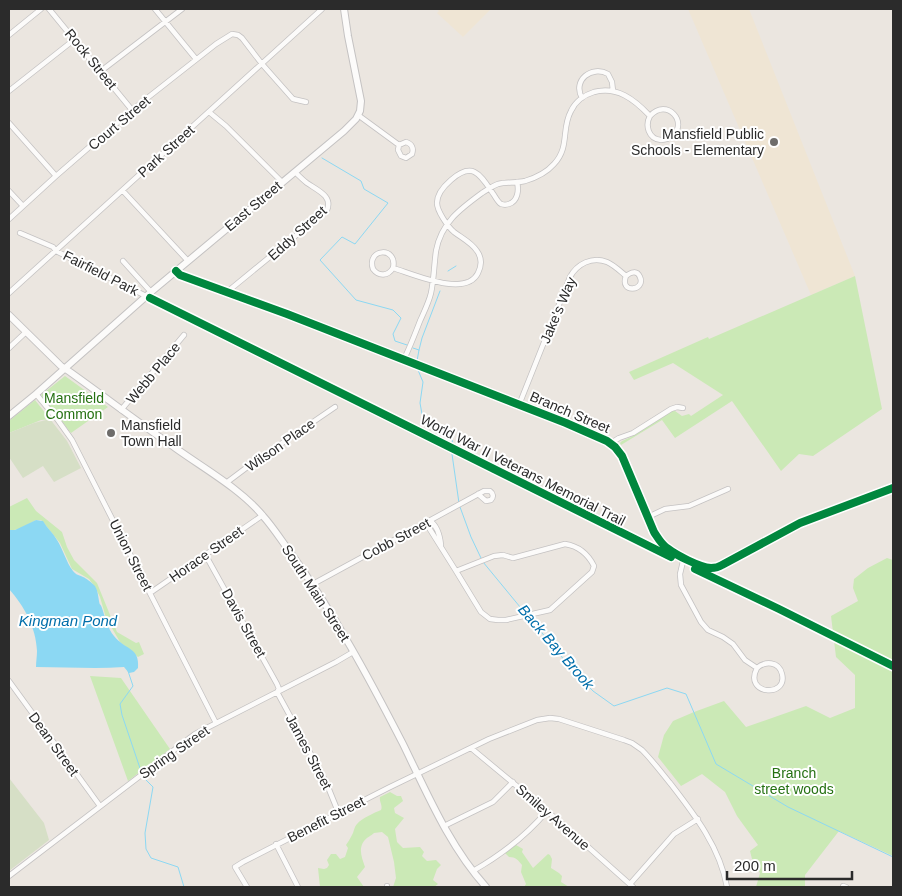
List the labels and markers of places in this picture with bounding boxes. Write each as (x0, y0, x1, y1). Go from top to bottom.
place label: Mansfield Public Schools - Elementary (631, 126, 764, 158)
marker: Mansfield Public Schools - Elementary (768, 136, 780, 148)
place label: Mansfield Town Hall (121, 417, 182, 449)
marker: Mansfield Town Hall (105, 427, 117, 439)

